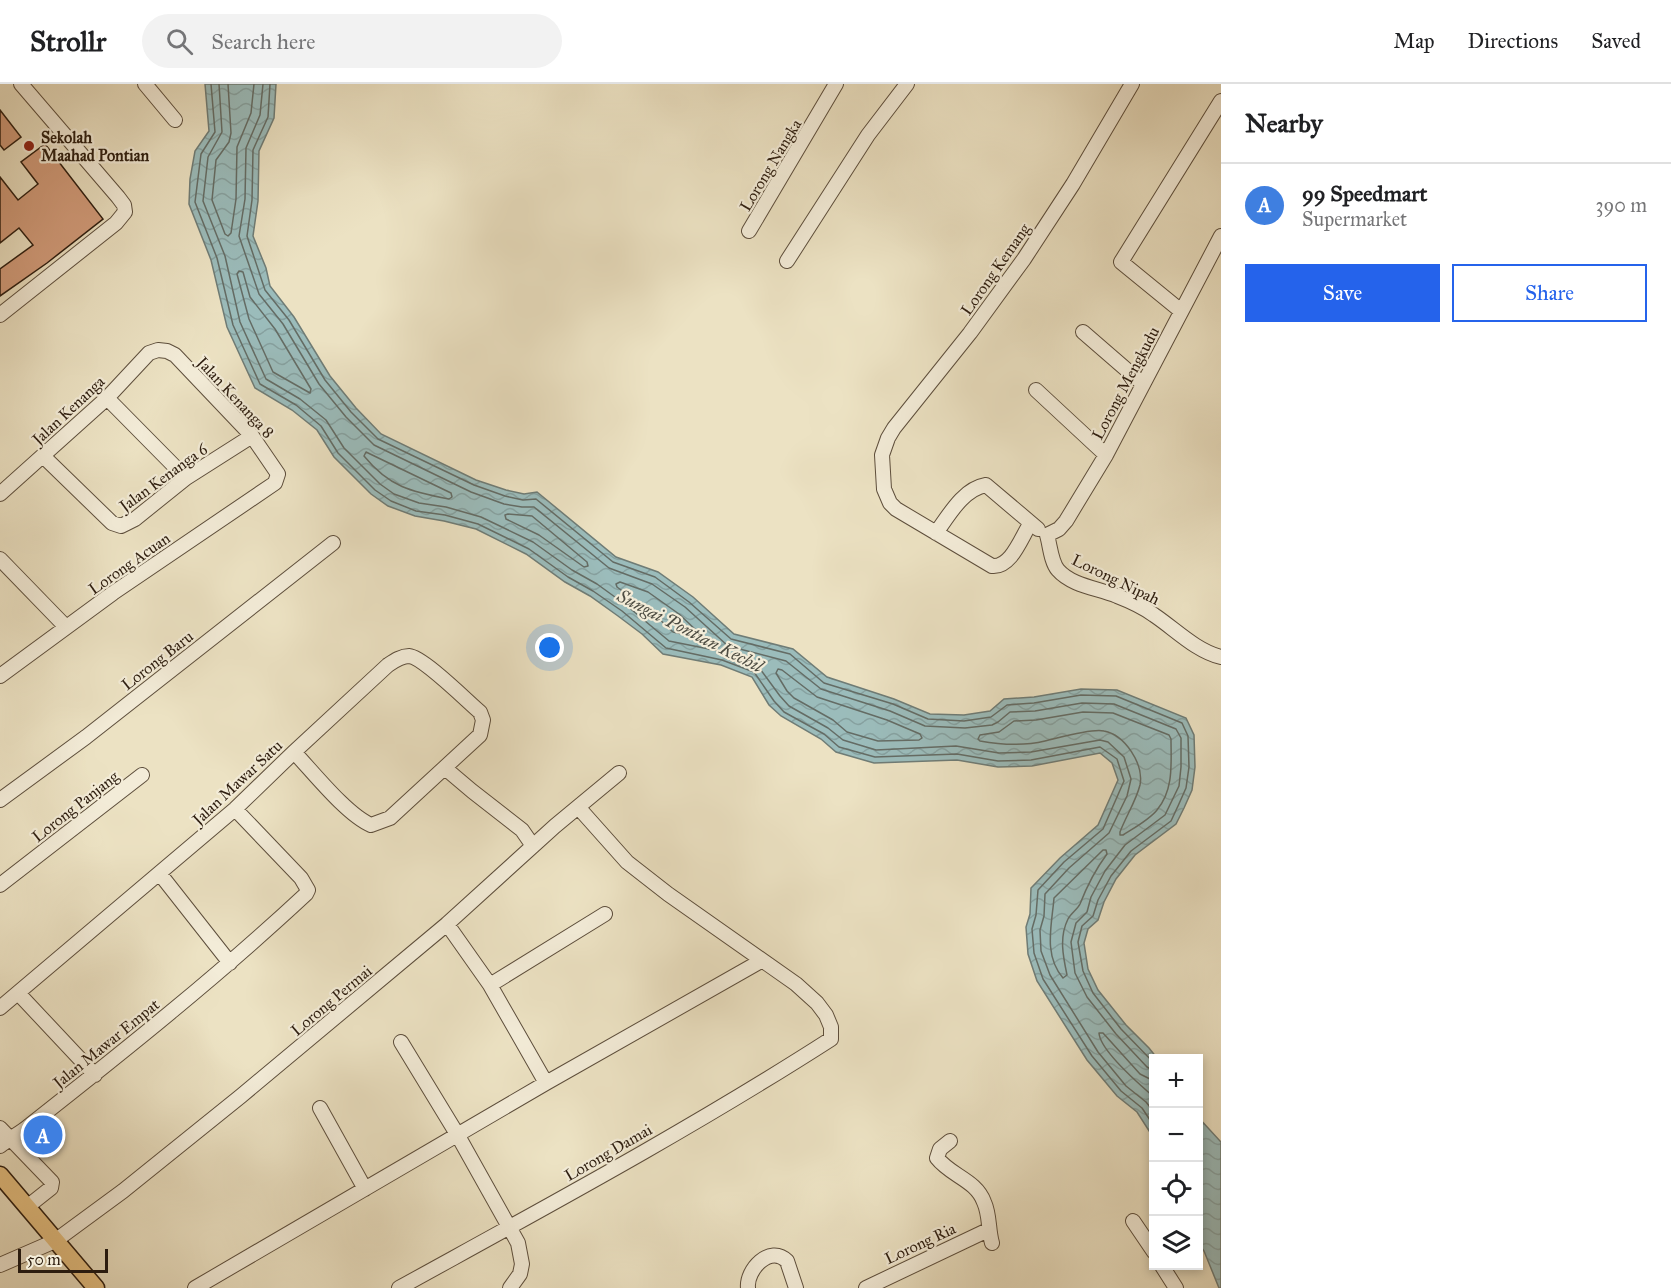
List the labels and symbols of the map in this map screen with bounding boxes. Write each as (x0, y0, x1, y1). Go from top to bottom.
street label: Lorong Nangka (736, 116, 806, 215)
place label: Sekolah Maahad Pontian (41, 128, 150, 165)
marker: Sekolah Maahad Pontian (22, 139, 36, 153)
street label: Lorong Kemang (957, 219, 1035, 319)
street label: Lorong Mengkudu (1088, 323, 1164, 443)
street label: Jalan Kenanga 8 (191, 351, 278, 443)
street label: Jalan Kenanga (27, 372, 109, 451)
street label: Jalan Kenanga 6 (114, 439, 212, 518)
street label: Lorong Acuan (85, 528, 175, 599)
street label: Lorong Nipah (1068, 550, 1163, 610)
water label: Sungai Pontian Kechil (613, 584, 769, 678)
street label: Lorong Baru (118, 626, 198, 695)
your location (535, 633, 564, 662)
street label: Jalan Mawar Satu (187, 736, 287, 831)
street label: Lorong Panjang (28, 766, 123, 847)
street label: Lorong Permai (287, 961, 377, 1040)
street label: Jalan Mawar Empat (48, 995, 164, 1094)
pin: A (24, 1112, 63, 1158)
street label: Lorong Damai (561, 1120, 656, 1186)
street label: Lorong Ria (882, 1219, 959, 1269)
scale bar (18, 1246, 108, 1274)

